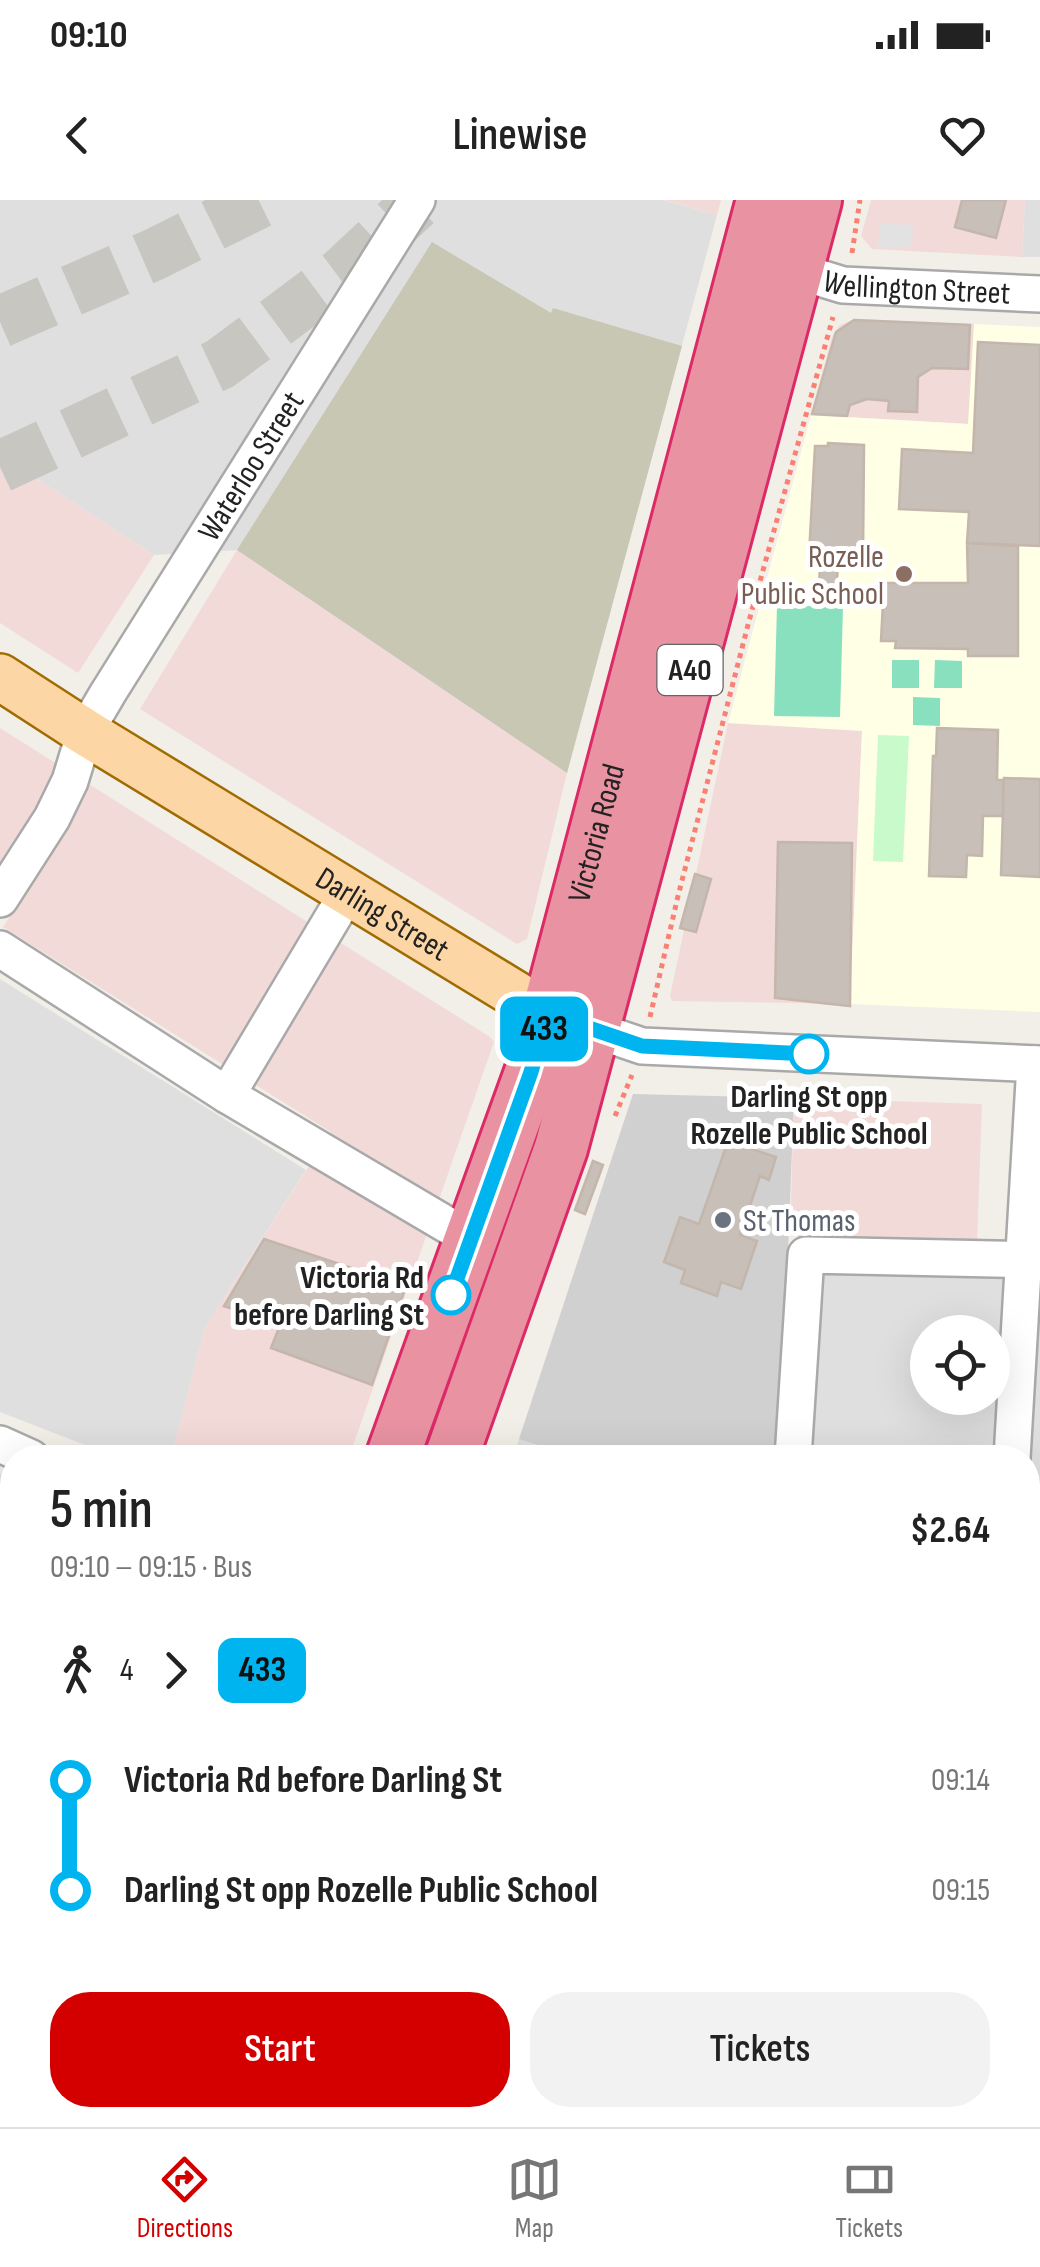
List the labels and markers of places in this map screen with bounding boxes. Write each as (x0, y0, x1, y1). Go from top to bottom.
place label: Rozelle Public School (741, 538, 884, 614)
marker: Rozelle Public School (893, 563, 915, 585)
marker: Darling St opp Rozelle Public School (790, 1035, 828, 1073)
place label: Darling St opp Rozelle Public School (691, 1078, 927, 1154)
place label: St Thomas (743, 1202, 856, 1241)
marker: St Thomas (712, 1209, 734, 1231)
place label: Victoria Rd before Darling St (234, 1259, 424, 1335)
marker: Victoria Rd before Darling St (432, 1276, 470, 1314)

